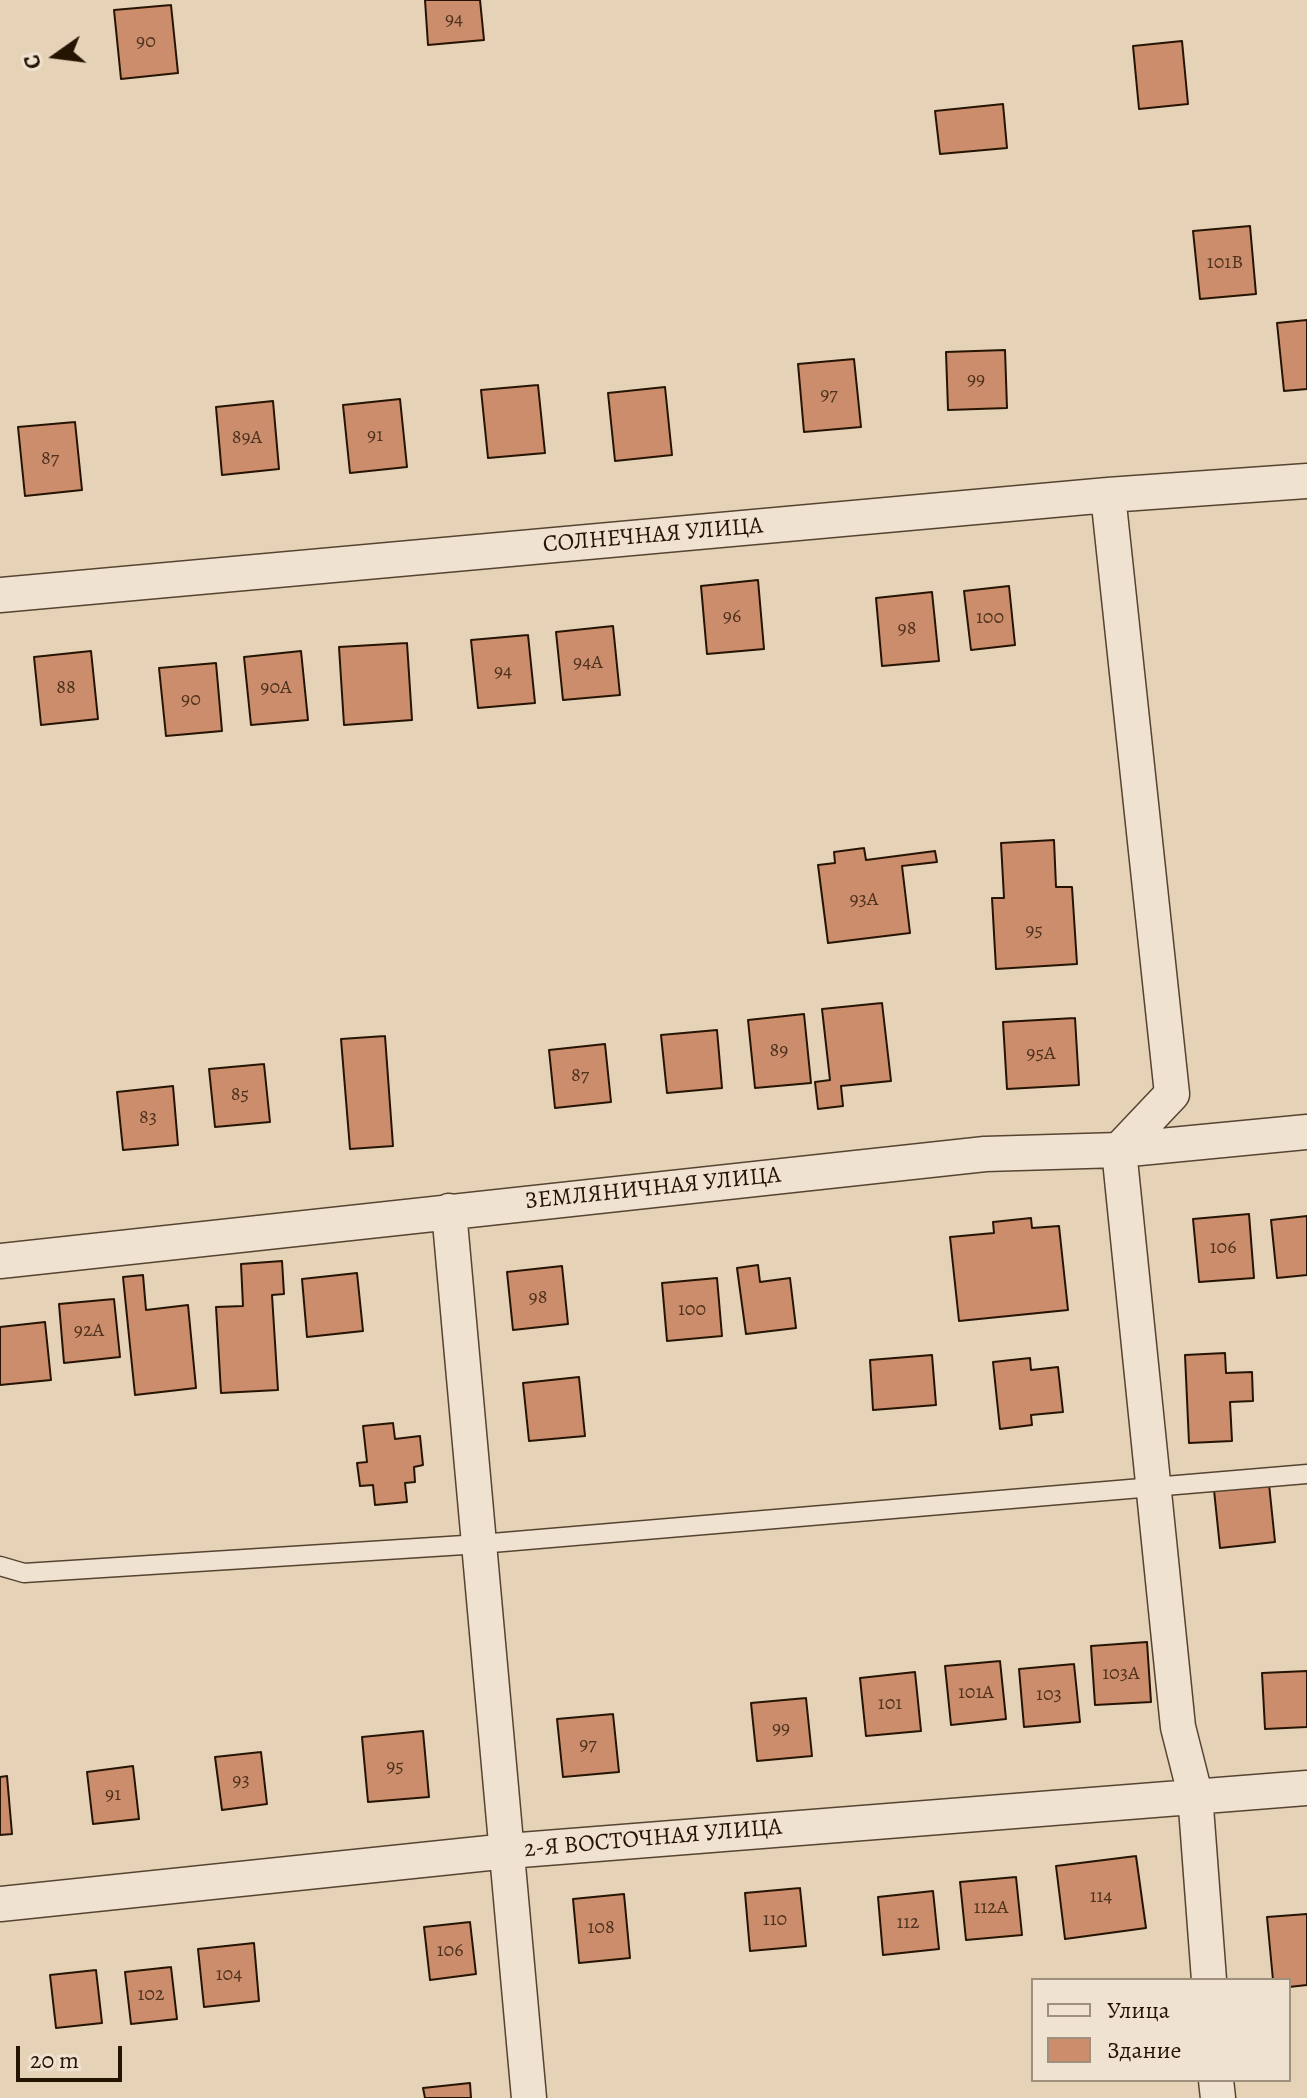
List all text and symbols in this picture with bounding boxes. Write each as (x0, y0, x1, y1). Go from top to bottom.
house number: 94 (445, 8, 463, 32)
north arrow (16, 16, 96, 96)
house number: 90 (136, 30, 156, 54)
text: С (17, 52, 49, 72)
house number: 101В (1207, 251, 1243, 275)
house number: 99 (967, 368, 985, 392)
house number: 97 (820, 383, 838, 407)
house number: 91 (367, 424, 383, 448)
house number: 89А (232, 426, 262, 450)
house number: 87 (41, 447, 59, 471)
street label: СОЛНЕЧНАЯ УЛИЦА (542, 512, 764, 560)
house number: 96 (723, 605, 741, 629)
house number: 100 (976, 606, 1004, 630)
house number: 98 (898, 617, 916, 641)
house number: 94А (573, 651, 603, 675)
house number: 94 (494, 660, 512, 684)
house number: 88 (56, 676, 76, 700)
house number: 90А (260, 676, 292, 700)
house number: 90 (181, 688, 201, 712)
house number: 93А (849, 888, 879, 912)
house number: 95 (1025, 919, 1043, 943)
house number: 89 (770, 1039, 788, 1063)
house number: 95А (1026, 1042, 1056, 1066)
house number: 87 (571, 1064, 589, 1088)
house number: 85 (231, 1083, 249, 1107)
house number: 83 (139, 1106, 157, 1130)
street label: ЗЕМЛЯНИЧНАЯ УЛИЦА (524, 1161, 782, 1217)
house number: 106 (1210, 1236, 1236, 1260)
house number: 98 (529, 1286, 547, 1310)
house number: 100 (678, 1298, 706, 1322)
house number: 92А (74, 1319, 104, 1343)
house number: 103А (1102, 1662, 1140, 1686)
house number: 101А (958, 1681, 994, 1705)
house number: 103 (1036, 1683, 1062, 1707)
house number: 101 (878, 1692, 902, 1716)
house number: 99 (772, 1717, 790, 1741)
house number: 97 (579, 1733, 597, 1757)
house number: 95 (386, 1755, 404, 1779)
house number: 93 (232, 1769, 250, 1793)
house number: 91 (105, 1783, 121, 1807)
street label: 2-Я ВОСТОЧНАЯ УЛИЦА (523, 1813, 783, 1865)
house number: 114 (1090, 1885, 1112, 1909)
house number: 112А (974, 1896, 1008, 1920)
house number: 110 (763, 1908, 787, 1932)
house number: 112 (896, 1911, 920, 1935)
house number: 108 (587, 1916, 615, 1940)
house number: 106 (437, 1939, 463, 1963)
house number: 104 (216, 1963, 242, 1987)
legend (1031, 1978, 1291, 2082)
house number: 102 (138, 1983, 164, 2007)
text: Улица (1107, 1994, 1170, 2026)
scale bar (20, 2030, 126, 2080)
text: Здание (1107, 2034, 1182, 2066)
text: 20 m (30, 2044, 79, 2076)

